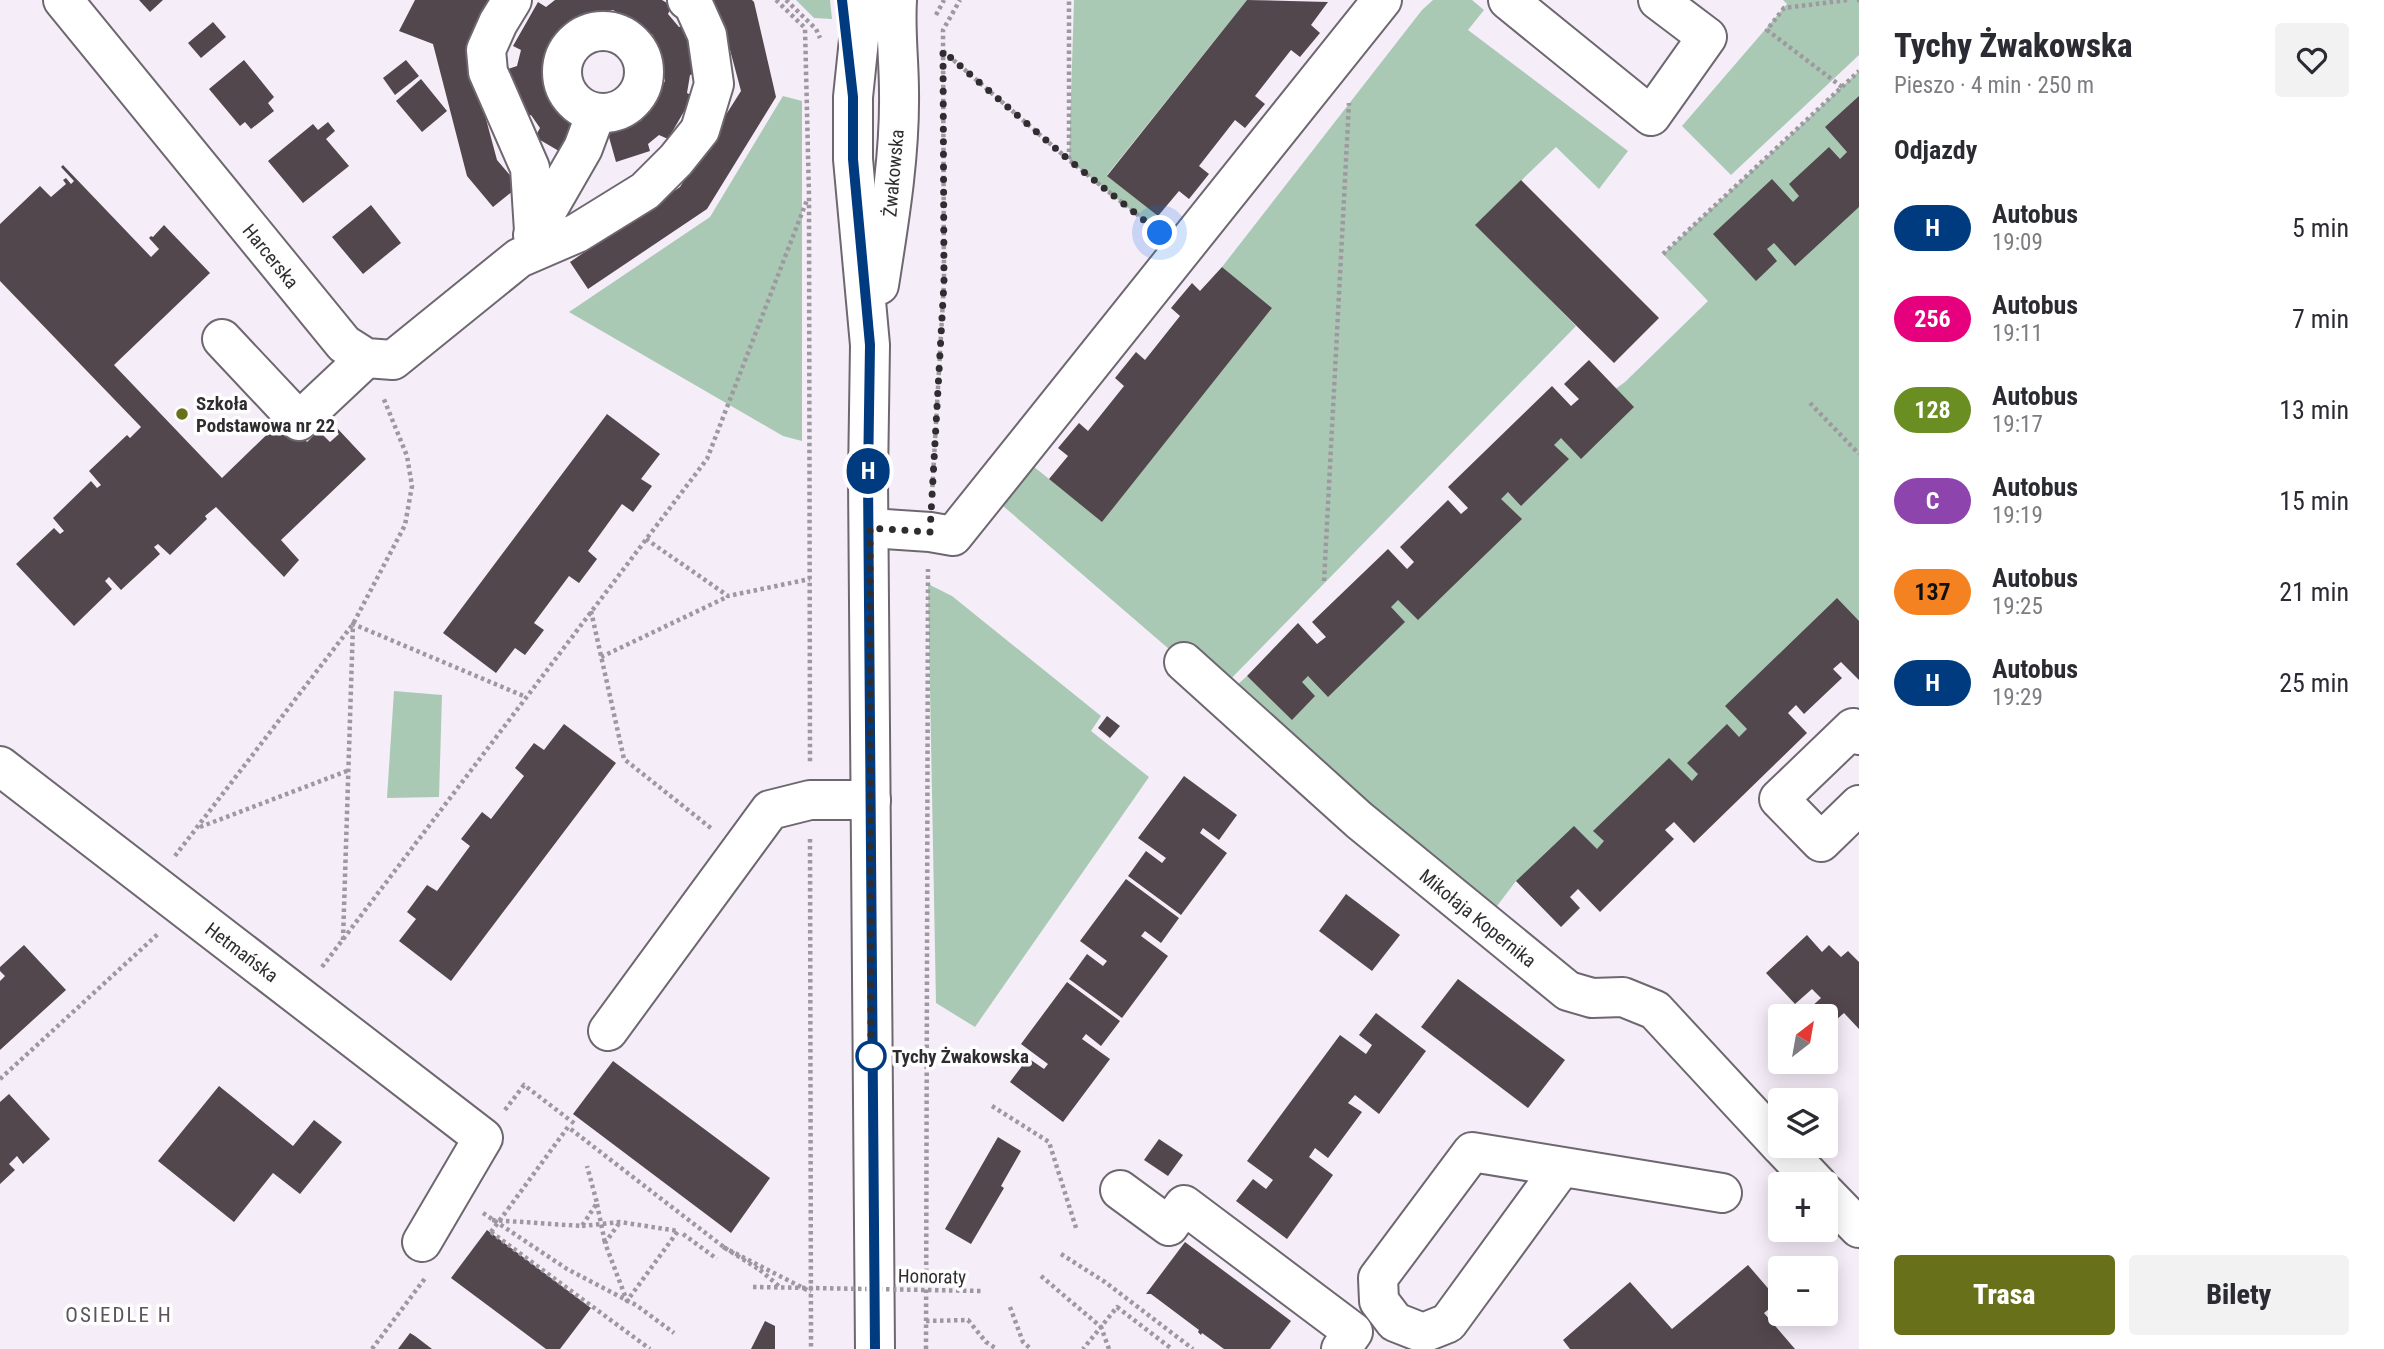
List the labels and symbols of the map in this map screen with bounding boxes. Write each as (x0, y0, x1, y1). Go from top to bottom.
street label: Żwakowska (878, 128, 909, 218)
your location (1142, 215, 1177, 250)
street label: Harcerska (238, 219, 304, 293)
place label: Szkoła Podstawowa nr 22 (196, 392, 335, 437)
marker: Szkoła Podstawowa nr 22 (174, 406, 190, 422)
line badge: H (845, 448, 891, 494)
street label: Mikołaja Kopernika (1415, 864, 1541, 972)
street label: Hetmańska (201, 918, 283, 987)
north arrow (1768, 1004, 1838, 1074)
marker: Tychy Żwakowska (856, 1041, 886, 1071)
place label: Tychy Żwakowska (892, 1045, 1029, 1068)
street label: Honoraty (898, 1264, 966, 1289)
district label: OSIEDLE H (65, 1303, 173, 1327)

